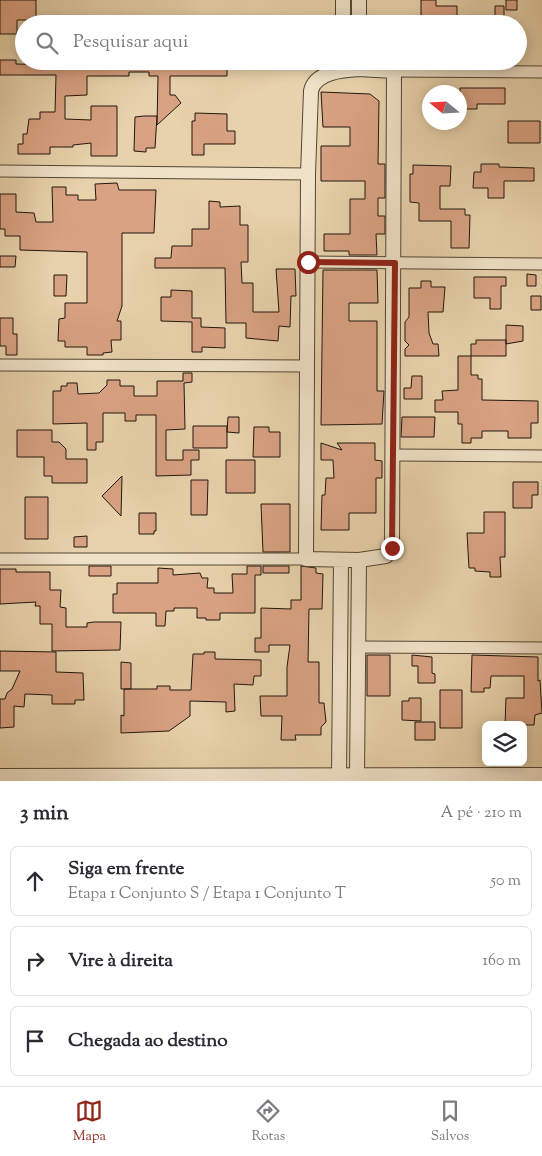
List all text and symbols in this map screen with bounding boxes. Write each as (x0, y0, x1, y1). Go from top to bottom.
search box (15, 15, 527, 70)
icon: search (33, 29, 61, 57)
text: Pesquisar aqui (73, 29, 188, 56)
north arrow (422, 85, 467, 130)
route start (297, 251, 320, 274)
route end (381, 537, 404, 560)
map controls (482, 721, 527, 766)
button: layers (482, 721, 527, 766)
text: 3 min (20, 799, 69, 829)
text: A pé · 210 m (441, 802, 522, 825)
text: Siga em frente (68, 856, 184, 883)
icon: ahead (21, 867, 49, 895)
text: 50 m (490, 870, 521, 893)
text: Etapa 1 Conjunto S / Etapa 1 Conjunto T (68, 883, 346, 906)
icon: right (21, 947, 49, 975)
text: Vire à direita (68, 948, 173, 975)
text: 160 m (483, 950, 521, 973)
icon: arrive (21, 1027, 49, 1055)
text: Chegada ao destino (68, 1028, 228, 1055)
tab: Mapa (73, 1097, 106, 1147)
tab: Rotas (251, 1097, 285, 1147)
tab: Salvos (431, 1097, 469, 1147)

